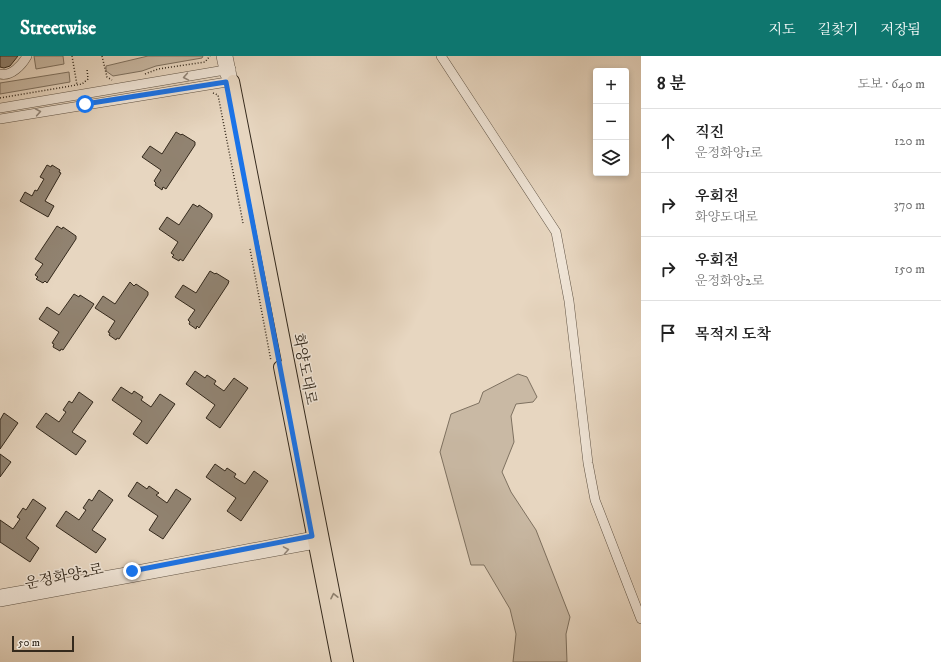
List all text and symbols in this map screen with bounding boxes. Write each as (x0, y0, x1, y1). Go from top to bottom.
text: Streetwise (20, 17, 96, 40)
text: 지도 (769, 21, 796, 39)
text: 길찾기 (818, 21, 858, 39)
text: 저장됨 (880, 21, 921, 39)
map controls (593, 68, 629, 176)
button: + (593, 68, 629, 104)
one-way arrow (182, 72, 189, 81)
text: 8 분 (657, 73, 686, 95)
text: 도보 · 640 m (857, 76, 925, 92)
route start (76, 95, 94, 113)
button: − (593, 104, 629, 140)
one-way arrow (35, 109, 42, 117)
text: 직진 (695, 123, 724, 142)
icon: ahead (657, 130, 679, 152)
text: 120 m (894, 133, 925, 149)
button: layers (593, 140, 629, 176)
text: 운정화양1로 (695, 145, 763, 161)
text: 우회전 (695, 187, 738, 206)
icon: right (657, 194, 679, 216)
text: 370 m (894, 197, 925, 213)
text: 화양도대로 (695, 209, 758, 225)
text: 우회전 (695, 251, 738, 270)
icon: right (657, 258, 679, 280)
text: 150 m (894, 261, 925, 277)
text: 운정화양2로 (695, 273, 764, 289)
icon: arrive (657, 322, 679, 344)
text: 목적지 도착 (695, 325, 771, 344)
street label: 화양도대로 (288, 332, 321, 407)
one-way arrow (283, 546, 289, 554)
street label: 운정화양2로 (23, 559, 106, 593)
route end (123, 562, 141, 580)
one-way arrow (330, 593, 339, 600)
scale bar (12, 634, 74, 653)
text: 50 m (18, 636, 40, 650)

